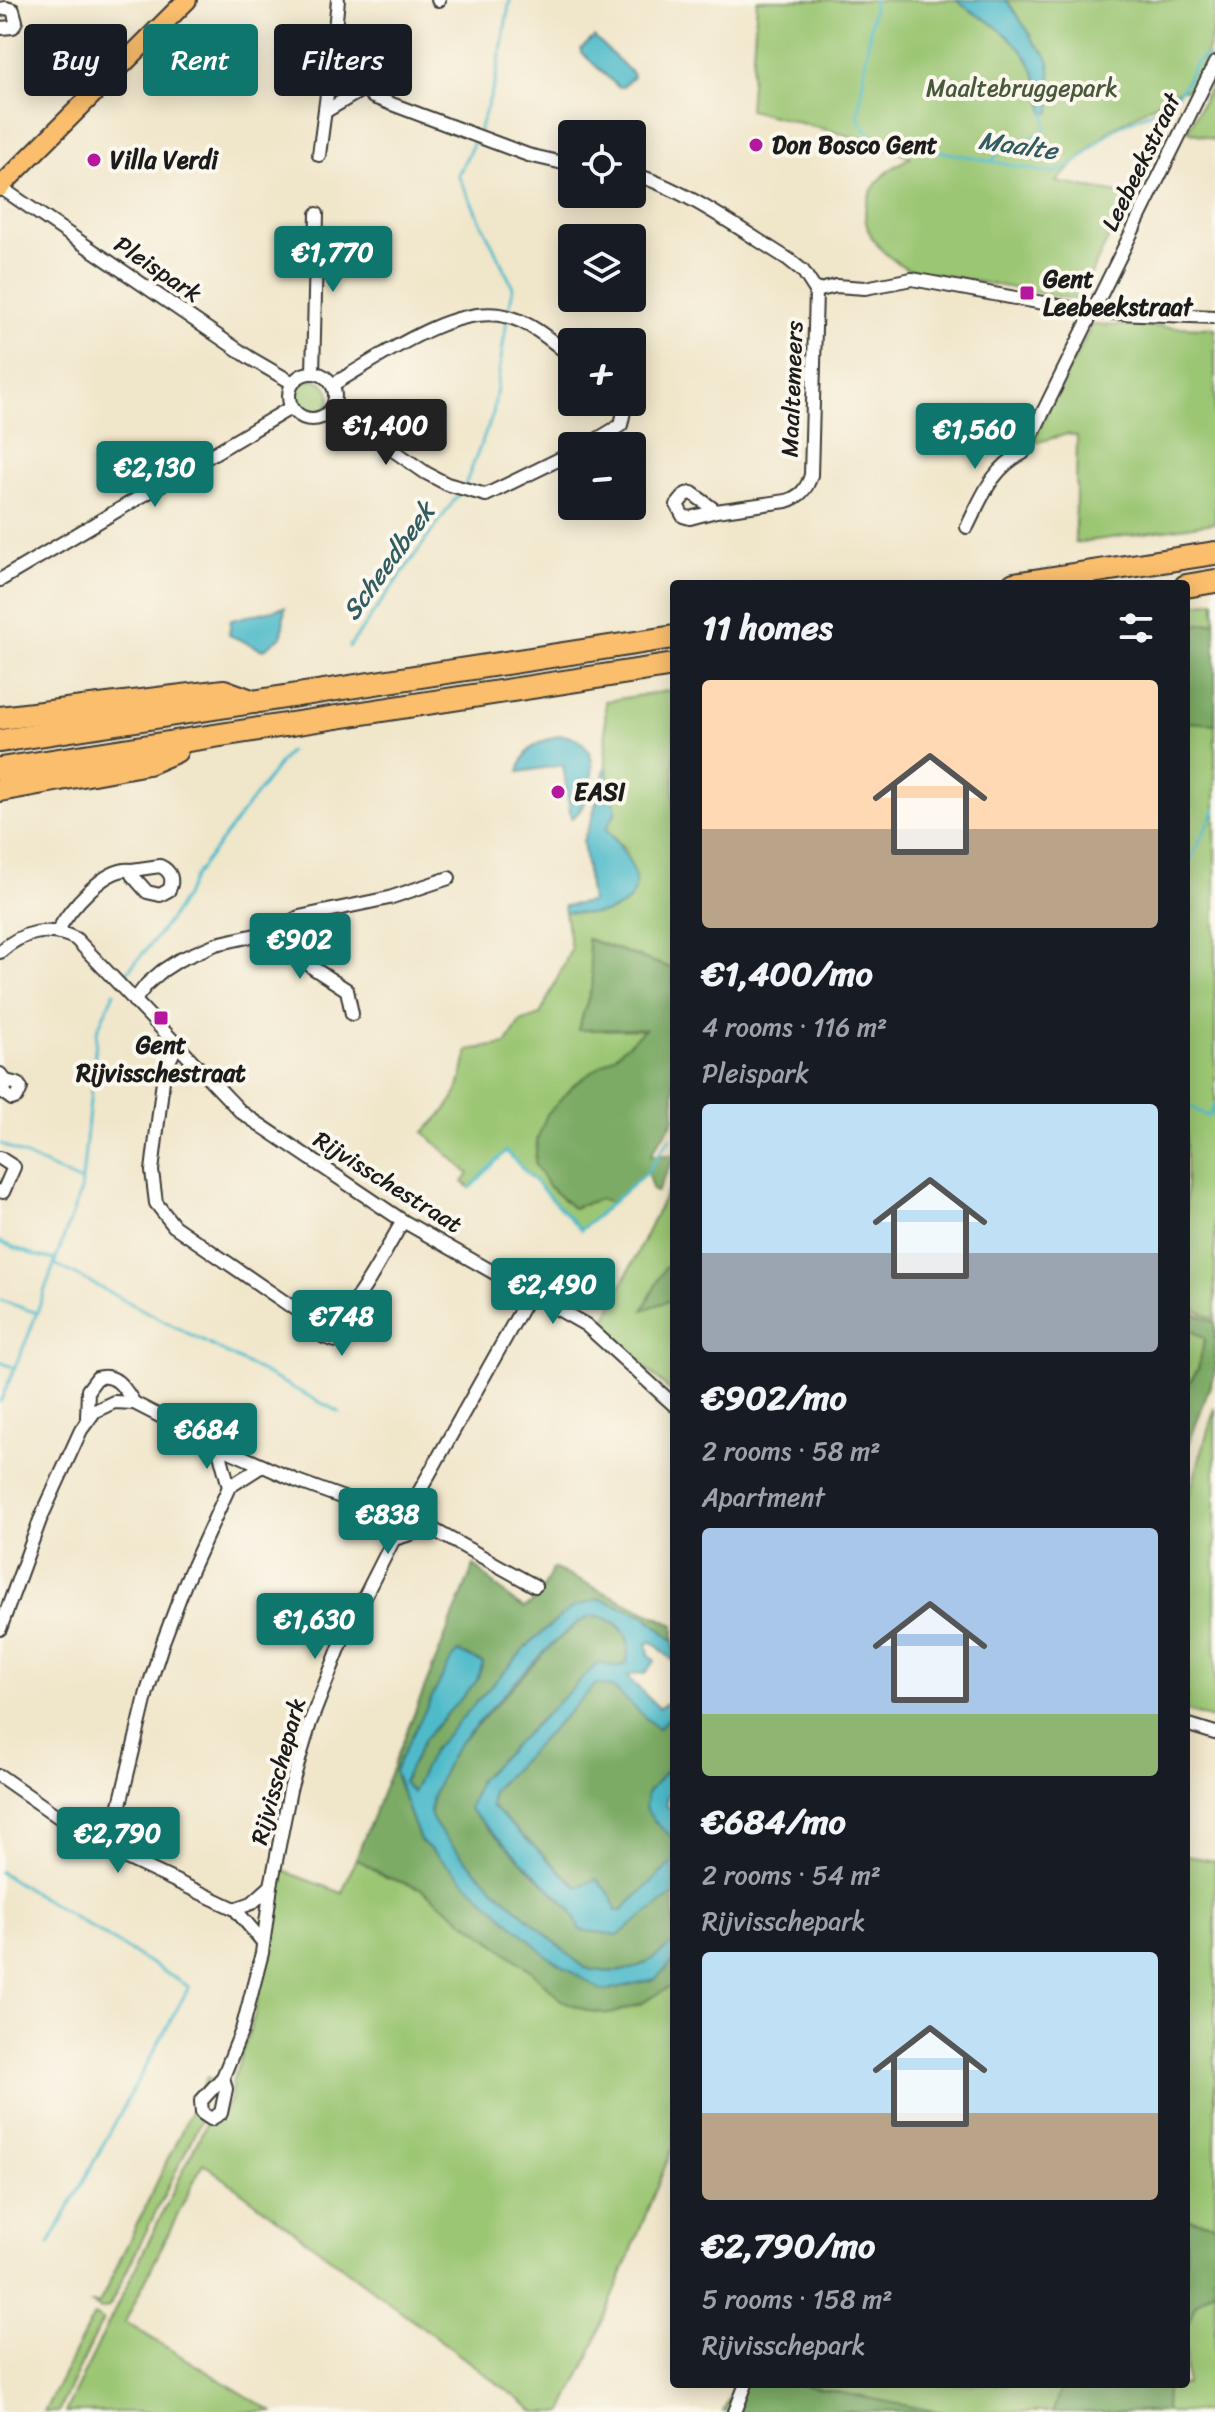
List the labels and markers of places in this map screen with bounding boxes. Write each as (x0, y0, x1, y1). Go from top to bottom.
place label: Don Bosco Gent (772, 124, 938, 166)
marker: Don Bosco Gent (747, 136, 765, 154)
place label: Villa Verdi (110, 139, 219, 181)
marker: Villa Verdi (85, 151, 103, 169)
pin: €1,770 (268, 226, 398, 294)
place label: Gent Leebeekstraat (1043, 258, 1194, 328)
marker: Gent Leebeekstraat (1018, 284, 1036, 302)
pin: €1,400 (321, 399, 451, 467)
pin: €1,560 (910, 403, 1040, 471)
pin: €2,130 (90, 441, 220, 509)
place label: EASI (574, 771, 626, 813)
marker: EASI (549, 783, 567, 801)
pin: €902 (253, 913, 347, 981)
marker: Gent Rijvisschestraat (152, 1009, 170, 1027)
place label: Gent Rijvisschestraat (75, 1024, 246, 1094)
pin: €2,490 (488, 1258, 618, 1326)
pin: €748 (295, 1290, 389, 1358)
pin: €684 (160, 1403, 254, 1471)
pin: €838 (341, 1488, 435, 1556)
pin: €1,630 (250, 1593, 380, 1661)
pin: €2,790 (53, 1807, 183, 1875)

